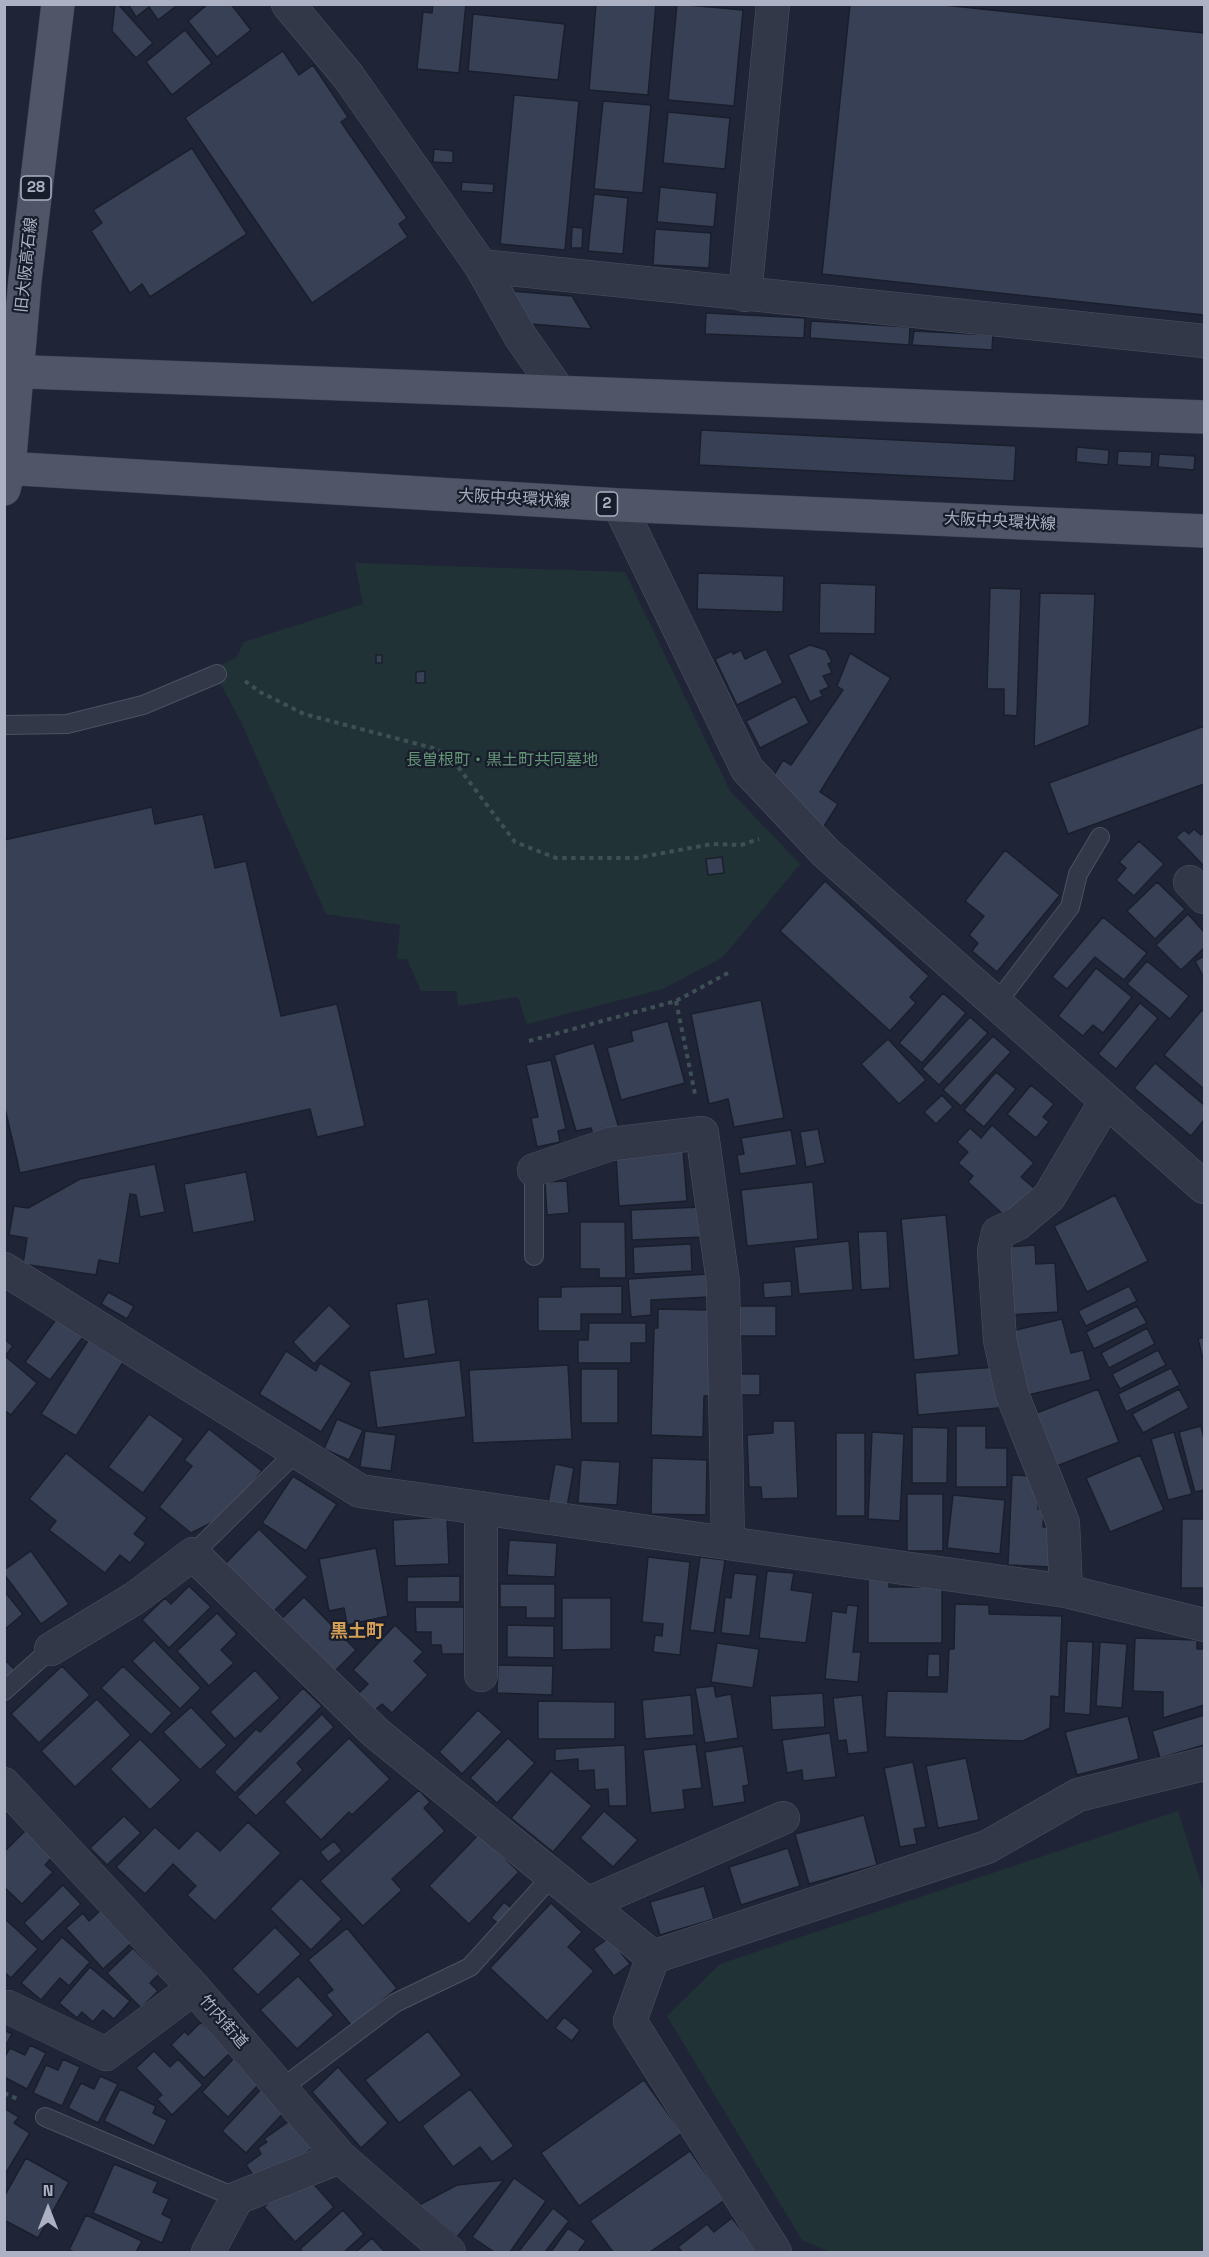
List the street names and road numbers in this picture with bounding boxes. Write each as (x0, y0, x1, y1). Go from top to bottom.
road number: 28 (21, 176, 51, 200)
street label: 旧大阪高石線 (12, 216, 42, 314)
street label: 大阪中央環状線 (458, 486, 570, 512)
road number: 2 (596, 492, 618, 516)
street label: 大阪中央環状線 (944, 509, 1056, 535)
street label: 竹内街道 (195, 1992, 251, 2052)

